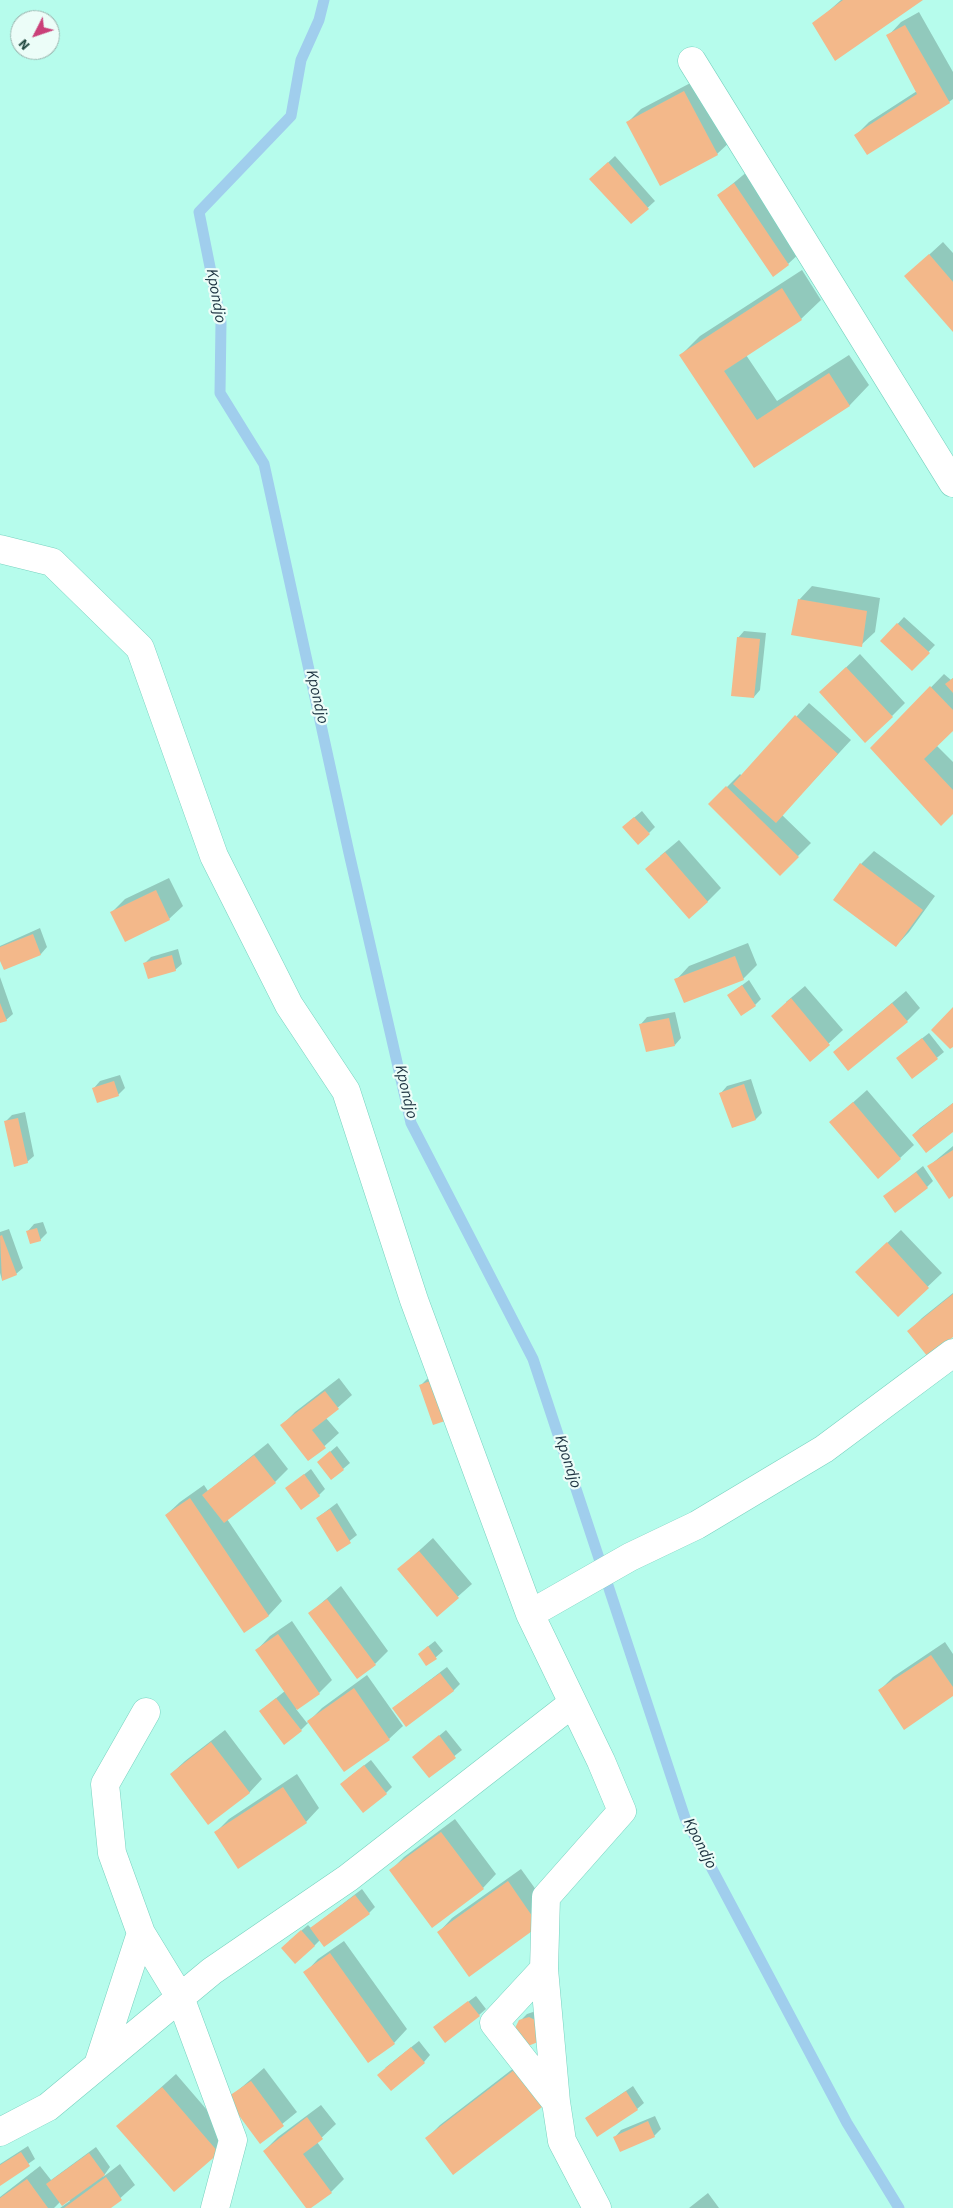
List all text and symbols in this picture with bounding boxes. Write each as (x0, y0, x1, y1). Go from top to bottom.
north arrow (10, 10, 60, 60)
text: N (14, 34, 35, 54)
water label: Kpondjo (201, 267, 229, 325)
water label: Kpondjo (300, 668, 332, 726)
water label: Kpondjo (389, 1063, 421, 1121)
water label: Kpondjo (549, 1433, 585, 1491)
water label: Kpondjo (678, 1815, 720, 1873)

